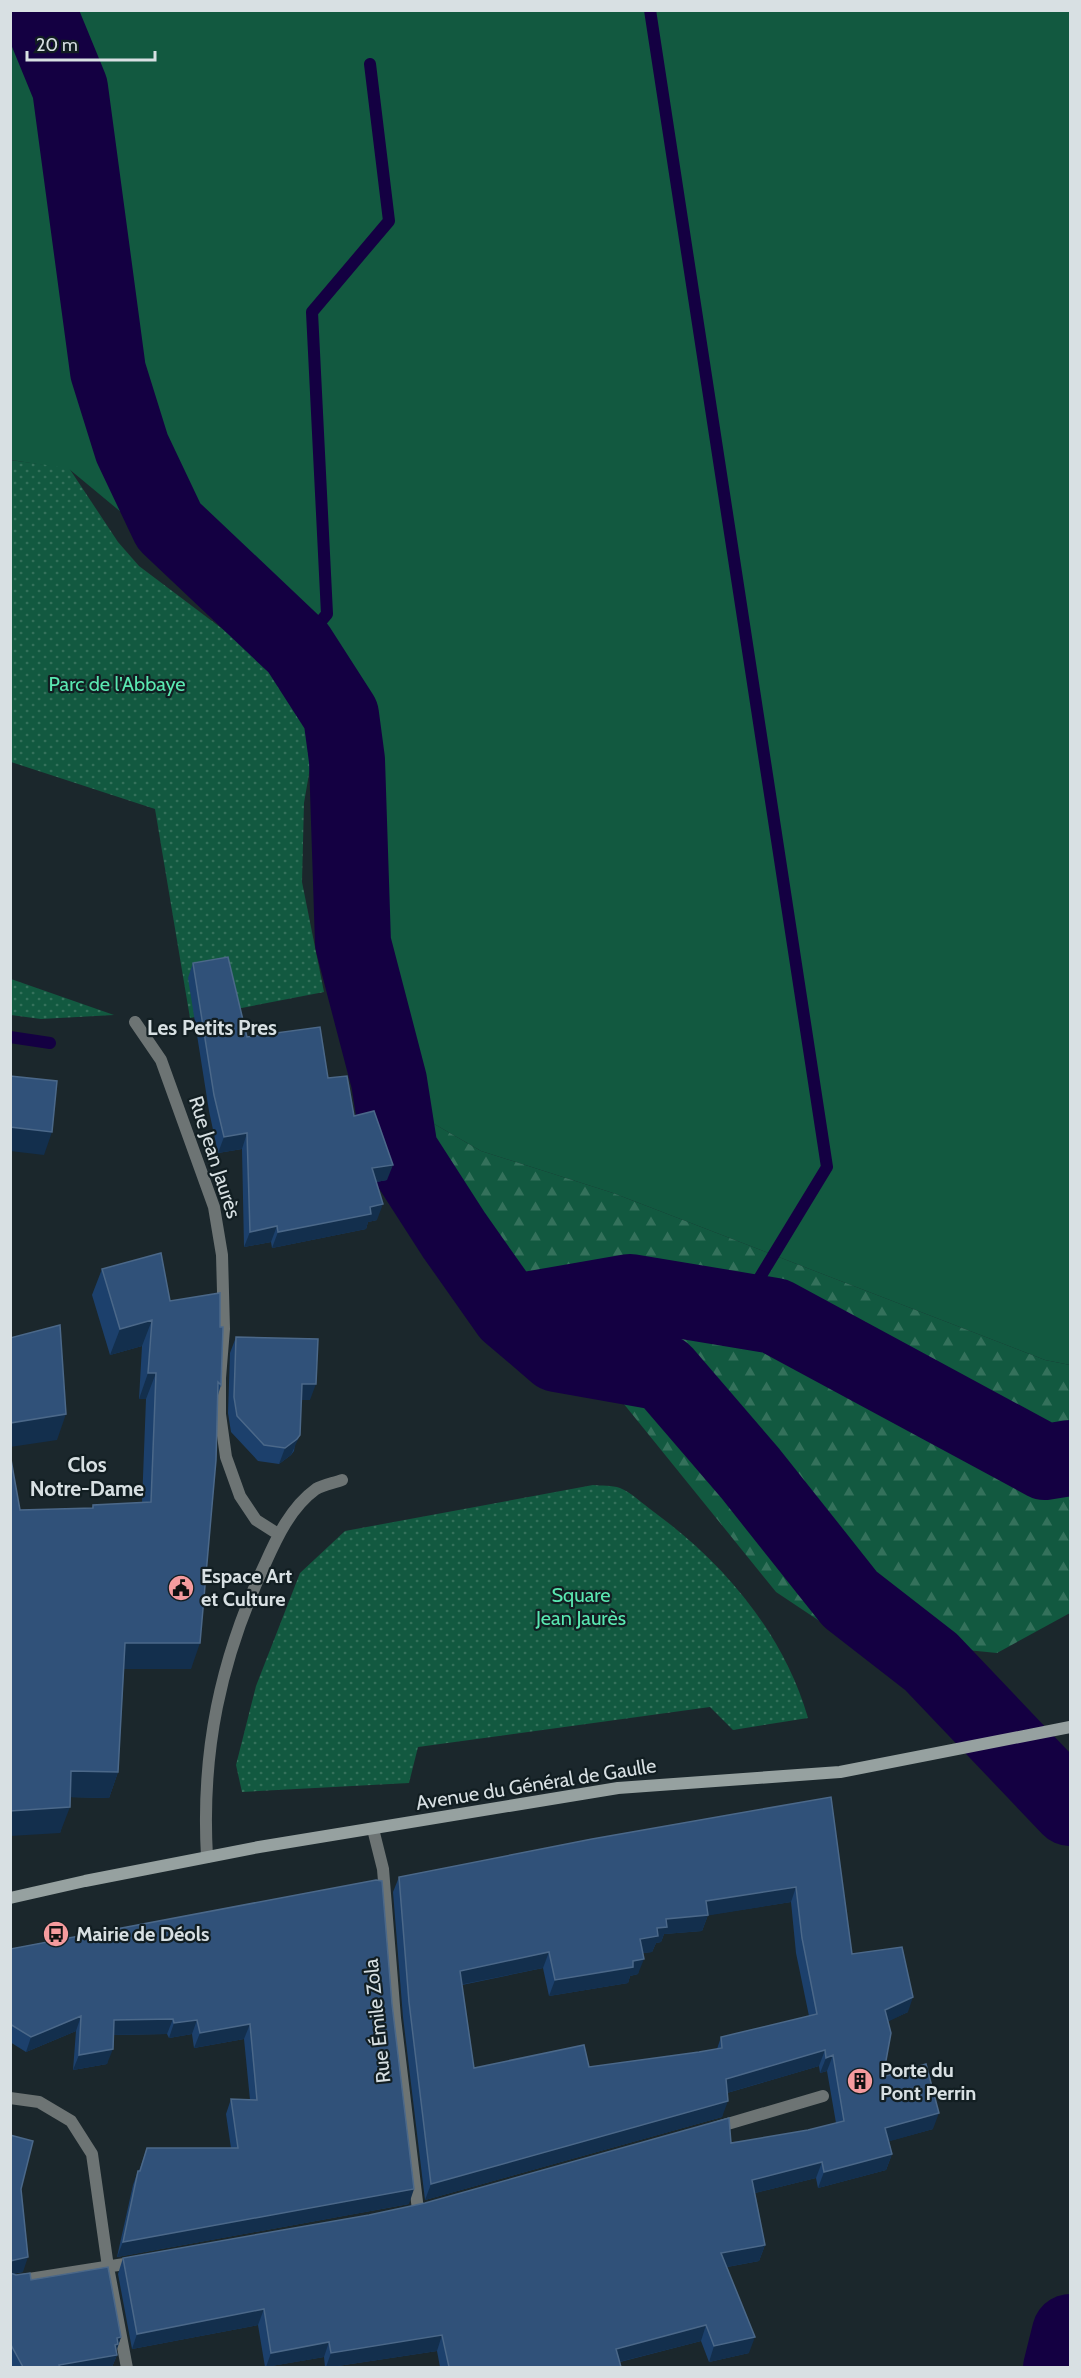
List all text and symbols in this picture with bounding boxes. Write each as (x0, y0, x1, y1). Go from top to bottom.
scale bar (27, 24, 154, 62)
text: 20 m (36, 34, 78, 56)
park label: Parc de l'Abbaye (48, 672, 186, 696)
district label: Les Petits Pres (147, 1015, 277, 1040)
street label: Rue Jean Jaurès (184, 1093, 246, 1221)
district label: Clos Notre-Dame (30, 1452, 144, 1501)
place label: Espace Art et Culture (201, 1564, 292, 1611)
public building icon: Espace Art et Culture (166, 1573, 196, 1603)
park label: Square Jean Jaurès (535, 1583, 626, 1630)
street label: Avenue du Général de Gaulle (414, 1753, 658, 1815)
bus stop icon: Mairie de Déols (41, 1919, 71, 1949)
place label: Mairie de Déols (76, 1922, 209, 1946)
street label: Rue Émile Zola (359, 1957, 395, 2084)
place label: Porte du Pont Perrin (880, 2058, 976, 2105)
building icon: Porte du Pont Perrin (845, 2066, 875, 2096)

